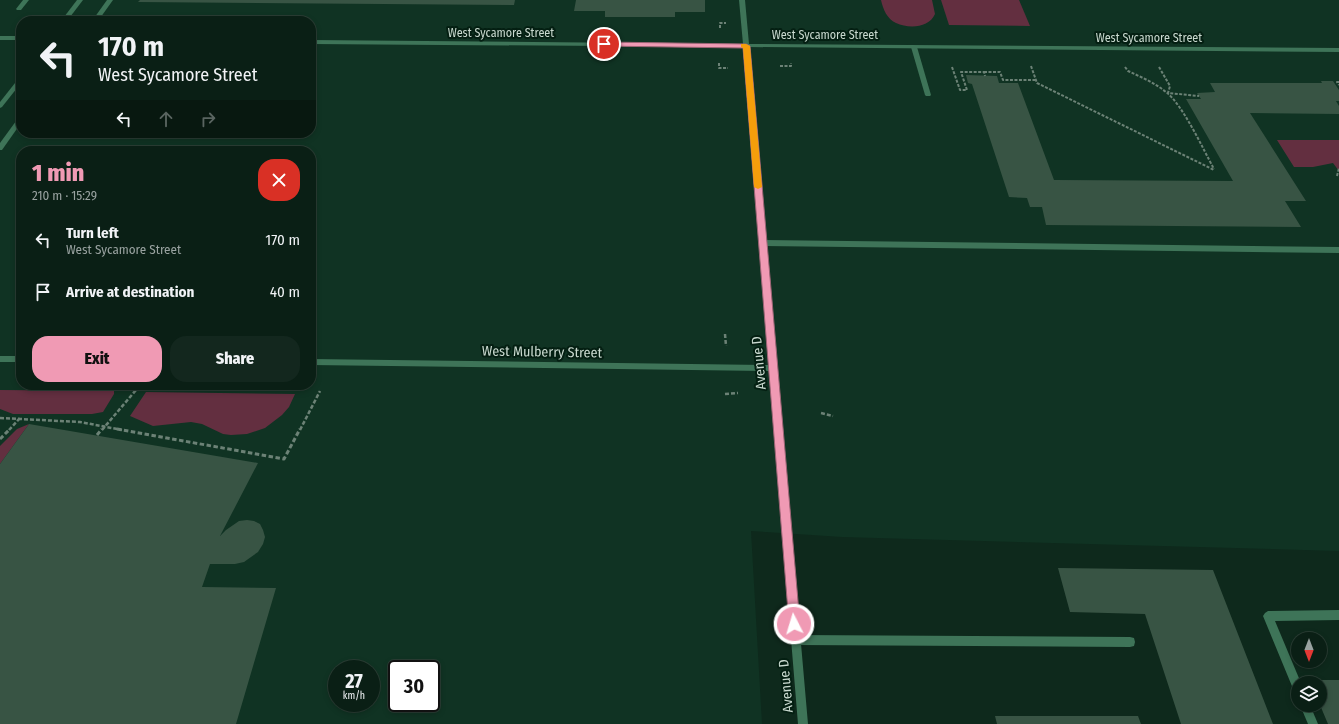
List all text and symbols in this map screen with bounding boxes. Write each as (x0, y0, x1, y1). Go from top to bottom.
street label: West Sycamore Street (448, 26, 554, 40)
pin (587, 27, 621, 61)
street label: West Sycamore Street (772, 28, 878, 42)
text: 170 m (98, 30, 164, 63)
street label: West Sycamore Street (1096, 31, 1202, 45)
icon: left (32, 32, 84, 84)
icon: arrive (593, 33, 615, 55)
text: West Sycamore Street (98, 64, 258, 86)
icon: left (113, 108, 135, 130)
icon: ahead (155, 108, 177, 130)
icon: right (197, 108, 219, 130)
text: 1 min (32, 159, 84, 187)
button: close (258, 159, 300, 201)
text: 210 m · 15:29 (32, 188, 97, 203)
text: Turn left (66, 224, 119, 242)
icon: left (32, 229, 54, 251)
text: 170 m (265, 231, 300, 249)
text: West Sycamore Street (66, 242, 181, 257)
icon: arrive (32, 281, 54, 303)
text: Arrive at destination (66, 283, 194, 301)
text: 40 m (270, 283, 300, 301)
button: Exit (32, 336, 162, 382)
button: Share (170, 336, 300, 382)
street label: Avenue D (748, 336, 770, 390)
street label: West Mulberry Street (482, 342, 603, 362)
position arrow (773, 603, 815, 645)
north arrow (1291, 632, 1327, 668)
map controls (1291, 632, 1327, 712)
street label: Avenue D (775, 659, 797, 713)
speed limit sign: 30 (388, 660, 440, 712)
text: 27 (345, 669, 363, 693)
button: layers (1291, 676, 1327, 712)
text: km/h (343, 690, 365, 702)

